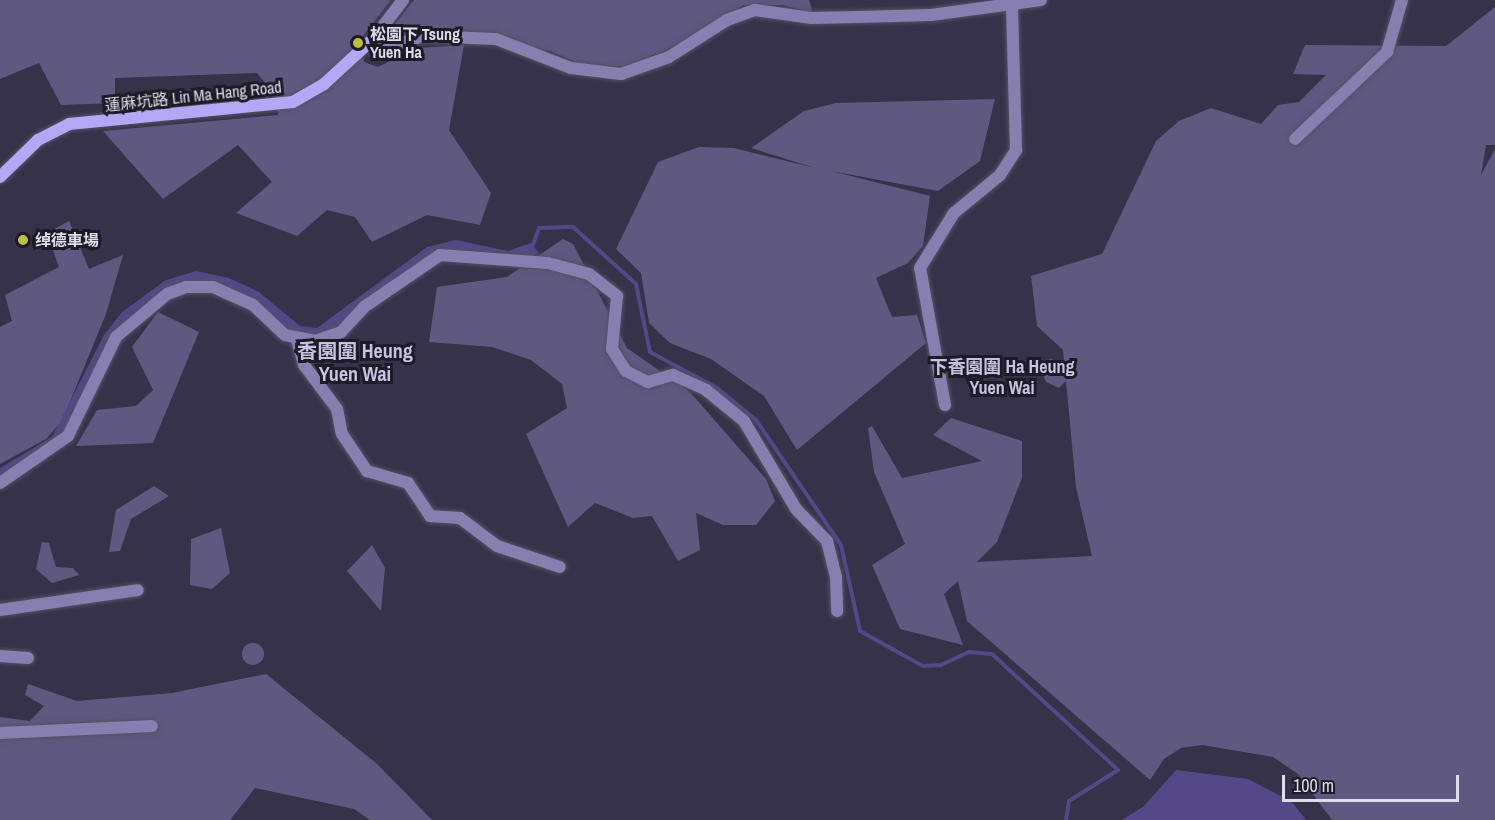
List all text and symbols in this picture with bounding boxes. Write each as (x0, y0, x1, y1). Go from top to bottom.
place label: 松園下 Tsung Yuen Ha (370, 24, 460, 62)
marker: 松園下 Tsung Yuen Ha (351, 36, 365, 50)
street label: 蓮麻坑路 Lin Ma Hang Road (104, 77, 282, 115)
place label: 绰德車場 (35, 230, 99, 250)
marker: 绰德車場 (16, 233, 30, 247)
district label: 香園圍 Heung Yuen Wai (297, 339, 413, 386)
district label: 下香園圍 Ha Heung Yuen Wai (930, 357, 1074, 400)
scale bar (1285, 763, 1462, 801)
text: 100 m (1293, 773, 1334, 798)

